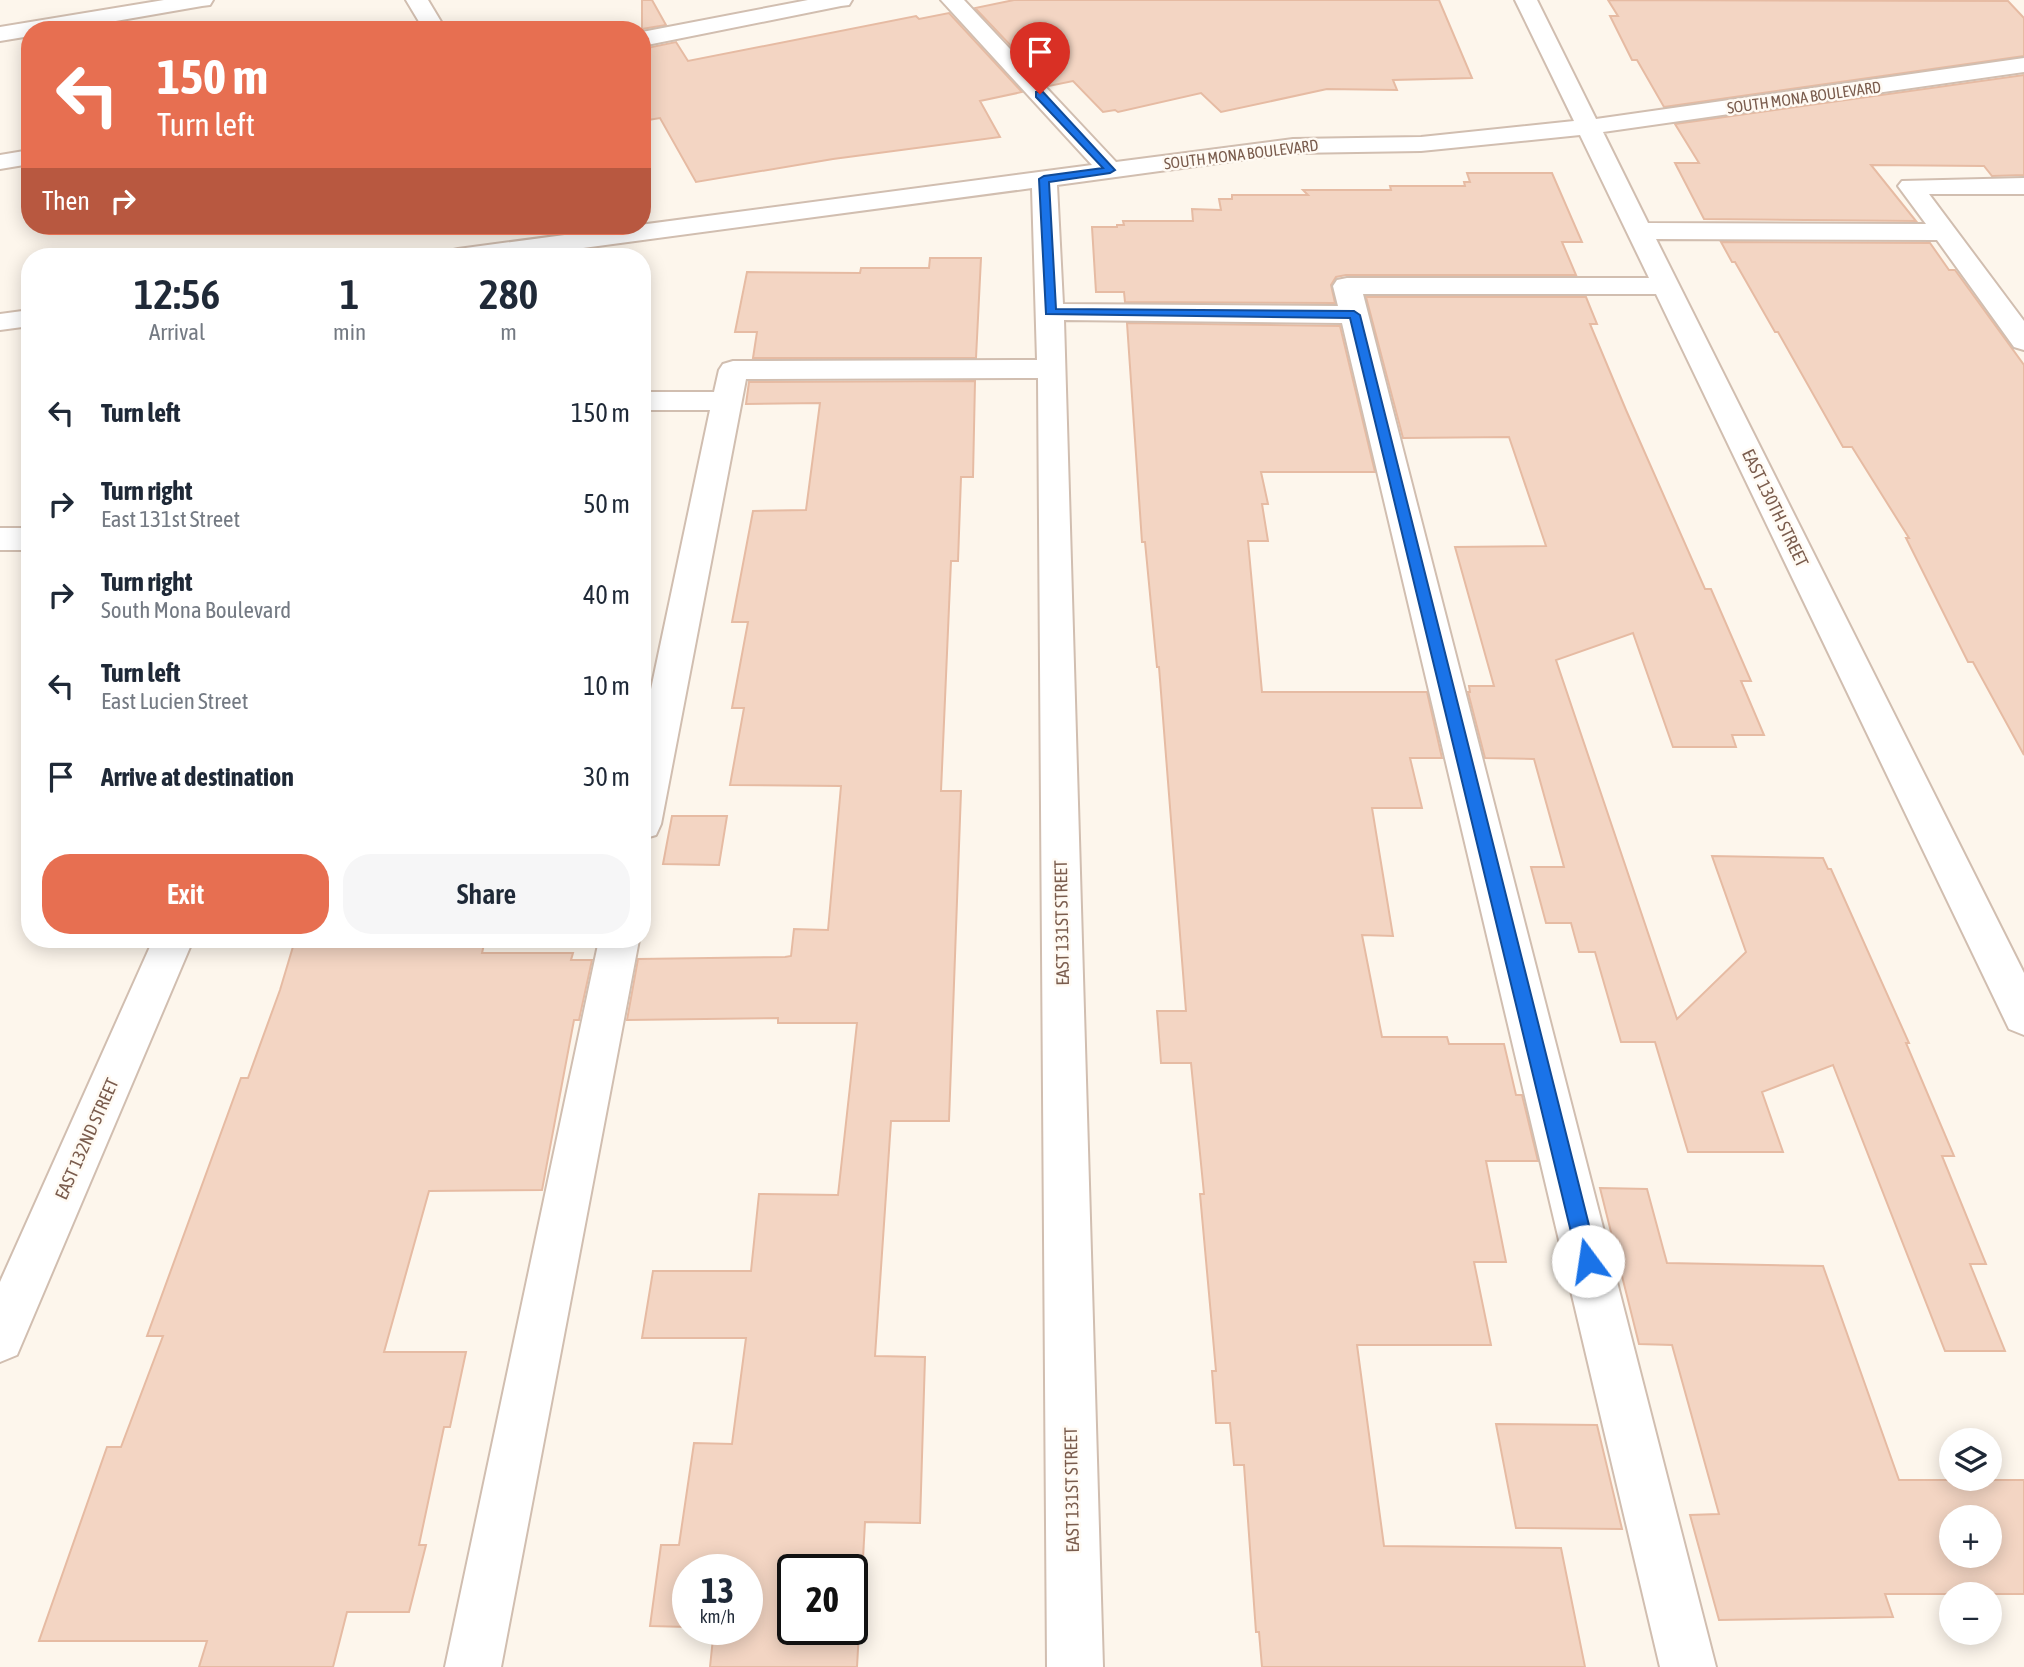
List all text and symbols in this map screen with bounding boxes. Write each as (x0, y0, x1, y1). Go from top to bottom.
pin (1010, 22, 1070, 94)
icon: arrive (1021, 33, 1059, 71)
text: 150 m (157, 48, 268, 104)
icon: left (42, 49, 133, 140)
street label: SOUTH MONA BOULEVARD (1726, 77, 1882, 117)
text: Turn left (157, 106, 255, 143)
street label: SOUTH MONA BOULEVARD (1163, 136, 1319, 172)
icon: right (104, 182, 142, 220)
text: Then (42, 186, 90, 216)
text: 12:56 (134, 270, 220, 318)
text: 1 (340, 270, 359, 318)
text: 280 (479, 270, 538, 318)
text: Arrival (149, 319, 205, 345)
text: min (333, 319, 366, 345)
text: m (500, 319, 517, 345)
icon: left (42, 394, 80, 432)
text: Turn left (101, 398, 181, 428)
text: 150 m (571, 398, 630, 428)
street label: EAST 130TH STREET (1738, 446, 1813, 570)
text: Turn right (101, 476, 192, 506)
icon: right (42, 485, 80, 523)
text: 50 m (583, 489, 630, 519)
text: East 131st Street (101, 506, 240, 532)
text: Turn right (101, 567, 192, 597)
icon: right (42, 576, 80, 614)
text: 40 m (583, 580, 630, 610)
text: South Mona Boulevard (101, 597, 291, 623)
text: Turn left (101, 658, 181, 688)
icon: left (42, 667, 80, 705)
text: 10 m (583, 671, 630, 701)
text: East Lucien Street (101, 688, 248, 714)
icon: arrive (42, 758, 80, 796)
text: Arrive at destination (101, 762, 294, 792)
text: 30 m (583, 762, 630, 792)
button: Exit (42, 854, 329, 934)
button: Share (343, 854, 630, 934)
street label: EAST 131ST STREET (1050, 860, 1073, 986)
street label: EAST 132ND STREET (50, 1075, 123, 1203)
position arrow (1551, 1224, 1625, 1298)
street label: EAST 131ST STREET (1060, 1427, 1083, 1553)
map controls (1939, 1428, 2002, 1645)
button: layers (1939, 1428, 2002, 1491)
button: + (1939, 1505, 2002, 1568)
speed limit sign: 20 (777, 1554, 868, 1645)
text: 13 (701, 1570, 734, 1610)
button: − (1939, 1582, 2002, 1645)
text: km/h (700, 1606, 735, 1627)

